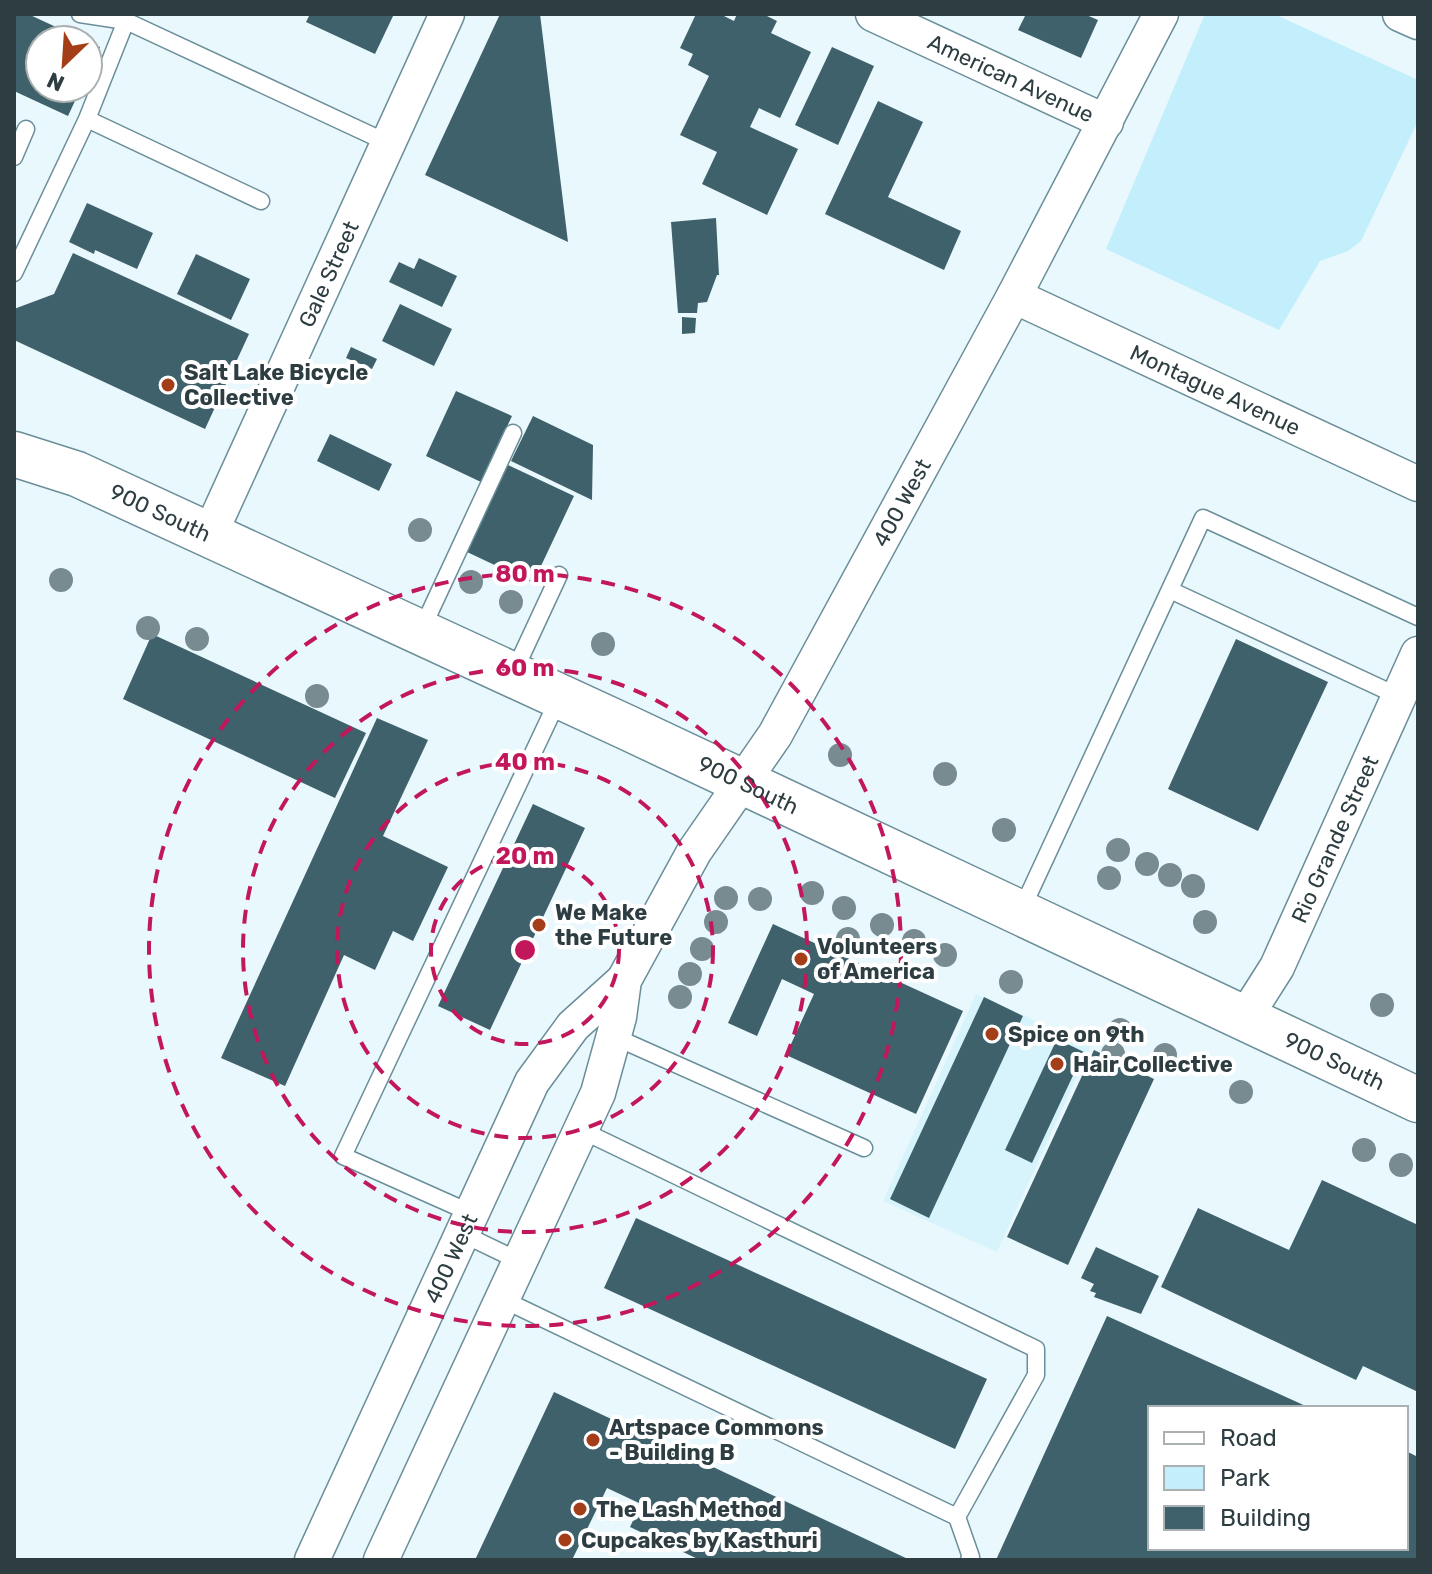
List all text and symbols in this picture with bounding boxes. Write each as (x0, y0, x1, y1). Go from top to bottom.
north arrow (24, 24, 104, 104)
street label: American Avenue (923, 28, 1098, 128)
text: N (43, 66, 69, 97)
street label: Gale Street (293, 216, 365, 332)
street label: Montague Avenue (1126, 339, 1304, 441)
place label: Salt Lake Bicycle Collective (184, 359, 368, 411)
marker: Salt Lake Bicycle Collective (159, 376, 177, 394)
street label: 400 West (867, 454, 937, 551)
street label: 900 South (106, 478, 215, 548)
text: 80 m (495, 560, 555, 588)
text: 60 m (495, 654, 555, 682)
text: 40 m (495, 748, 555, 776)
street label: 900 South (694, 750, 803, 820)
street label: Rio Grande Street (1286, 751, 1385, 927)
text: 20 m (495, 842, 555, 870)
place label: We Make the Future (555, 899, 672, 951)
marker: We Make the Future (530, 916, 548, 934)
place label: Volunteers of America (817, 933, 937, 985)
centre of rings (511, 936, 539, 964)
marker: Volunteers of America (792, 950, 810, 968)
place label: Spice on 9th (1008, 1021, 1144, 1048)
marker: Spice on 9th (983, 1025, 1001, 1043)
street label: 900 South (1280, 1026, 1389, 1096)
place label: Hair Collective (1073, 1051, 1233, 1078)
marker: Hair Collective (1048, 1055, 1066, 1073)
street label: 400 West (419, 1209, 484, 1308)
legend (1148, 1406, 1408, 1550)
place label: Artspace Commons - Building B (609, 1414, 824, 1466)
text: Road (1220, 1424, 1277, 1452)
marker: Artspace Commons - Building B (584, 1431, 602, 1449)
text: Park (1220, 1464, 1271, 1492)
place label: The Lash Method (596, 1496, 782, 1523)
marker: The Lash Method (571, 1500, 589, 1518)
text: Building (1220, 1504, 1311, 1532)
place label: Cupcakes by Kasthuri (581, 1527, 818, 1554)
marker: Cupcakes by Kasthuri (556, 1531, 574, 1549)

